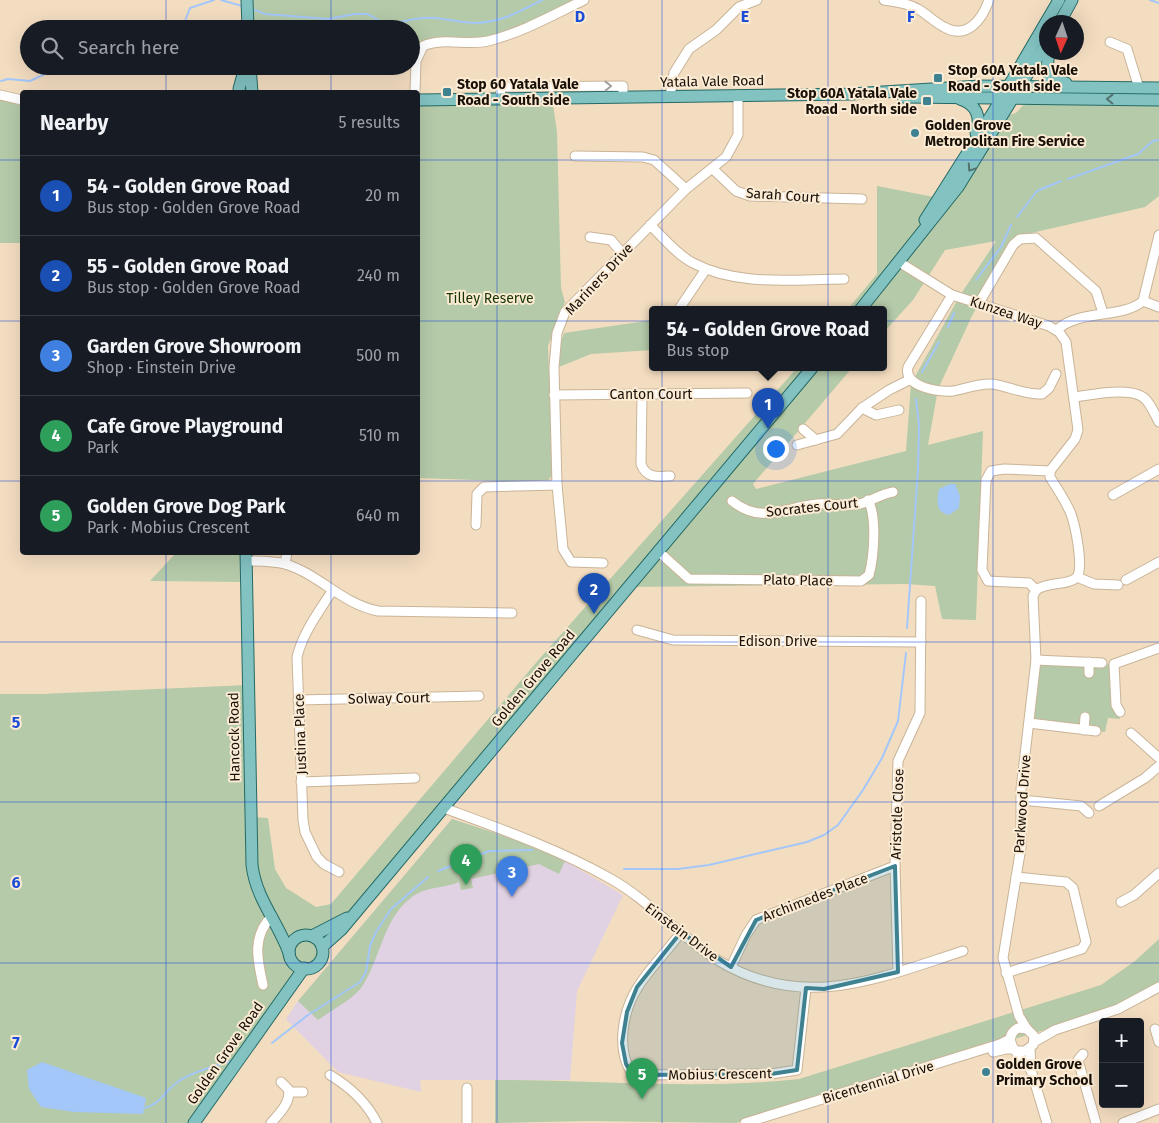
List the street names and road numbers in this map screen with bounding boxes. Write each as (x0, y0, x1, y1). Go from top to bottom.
street label: Yatala Vale Road (660, 72, 764, 91)
street label: Sarah Court (745, 184, 821, 207)
street label: Mariners Drive (562, 240, 637, 319)
street label: Kunzea Way (968, 293, 1044, 332)
street label: Canton Court (610, 386, 693, 403)
street label: Socrates Court (765, 494, 860, 521)
street label: Plato Place (763, 571, 833, 590)
street label: Golden Grove Road (488, 626, 579, 730)
street label: Edison Drive (739, 633, 818, 650)
street label: Solway Court (348, 689, 431, 708)
street label: Hancock Road (225, 692, 244, 782)
street label: Justina Place (291, 693, 310, 775)
street label: Parkwood Drive (1011, 754, 1034, 854)
street label: Aristotle Close (887, 768, 908, 860)
street label: Archimedes Place (760, 870, 870, 925)
street label: Einstein Drive (642, 899, 722, 965)
street label: Golden Grove Road (184, 999, 267, 1108)
street label: Bicentennial Drive (820, 1057, 936, 1108)
street label: Mobius Crescent (668, 1065, 773, 1084)

